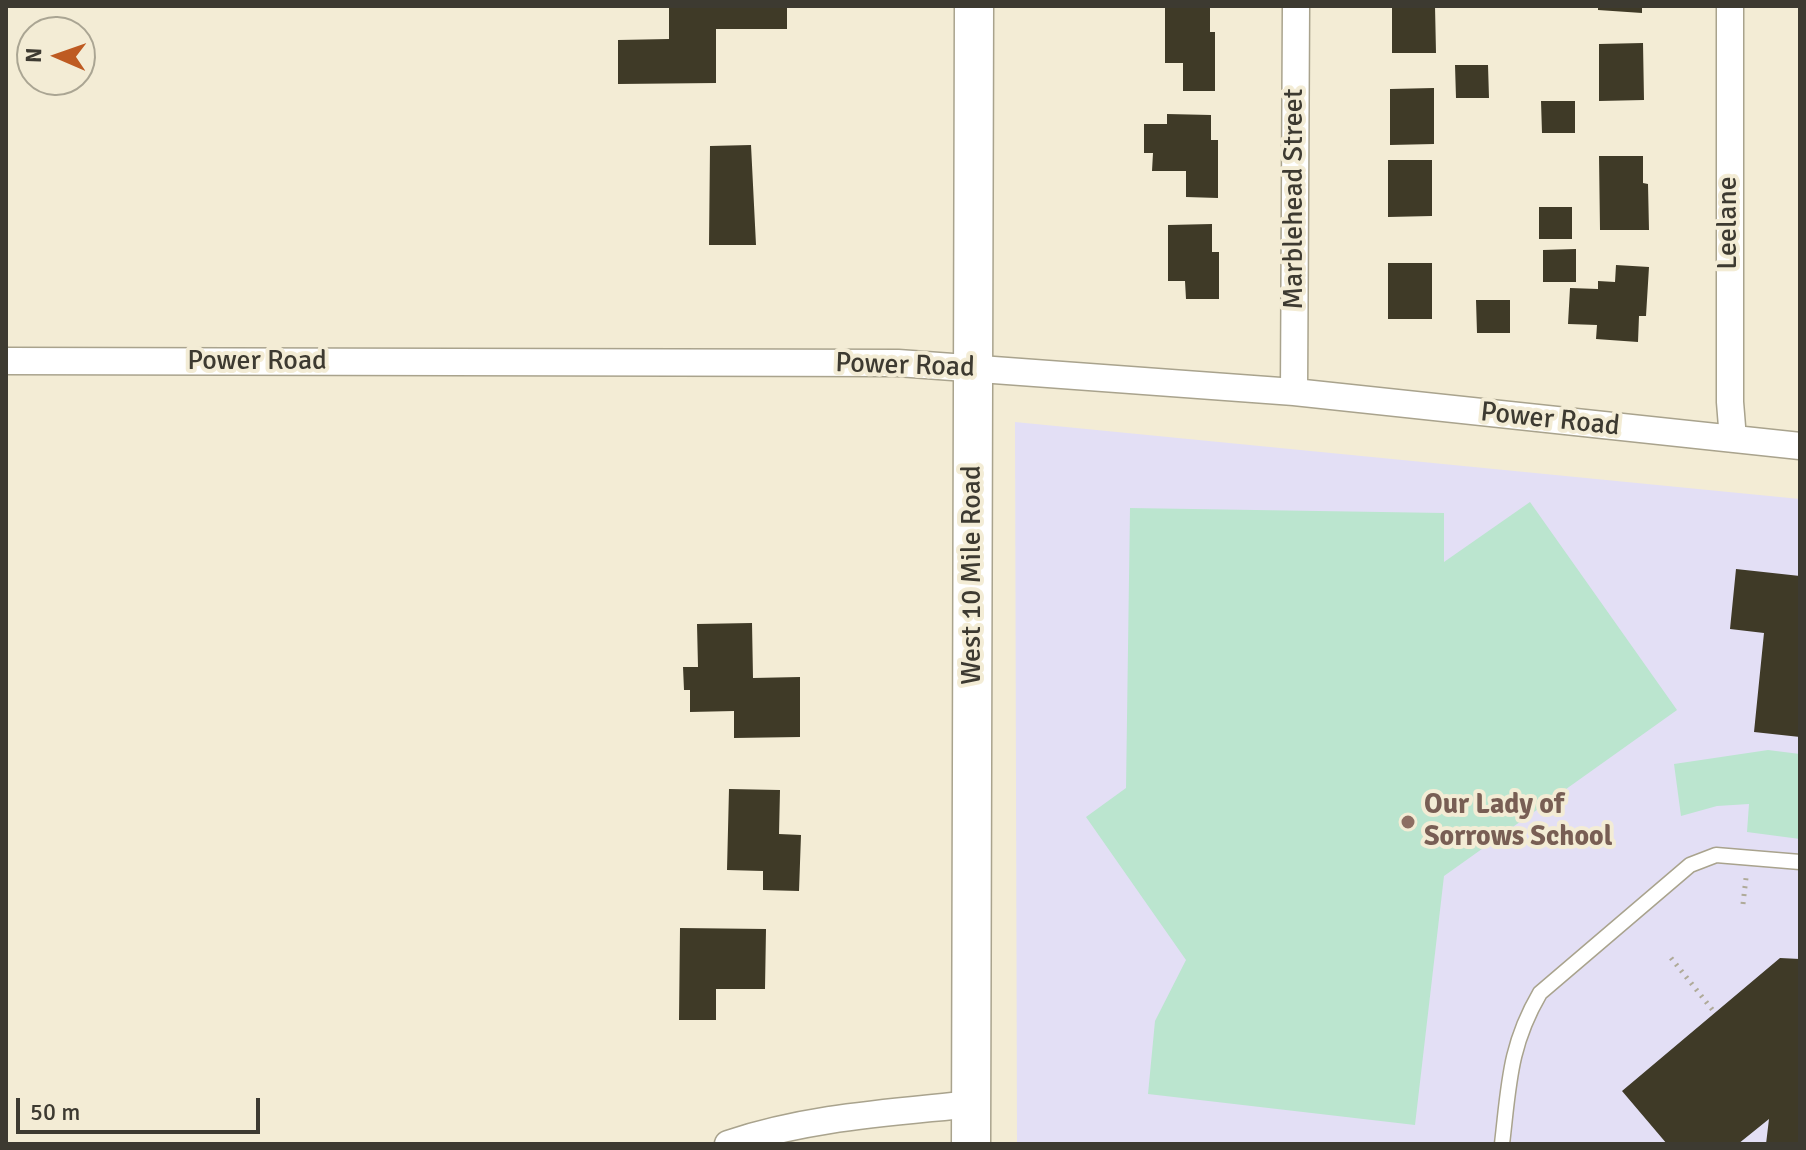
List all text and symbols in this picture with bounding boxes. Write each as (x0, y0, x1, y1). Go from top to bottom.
north arrow (16, 16, 96, 96)
text: N (20, 47, 47, 63)
street label: Marblehead Street (1278, 88, 1312, 310)
street label: Leelane (1712, 176, 1746, 270)
street label: Power Road (187, 345, 327, 379)
street label: Power Road (835, 347, 975, 385)
street label: Power Road (1479, 396, 1621, 444)
street label: West 10 Mile Road (956, 465, 990, 685)
place label: Our Lady of Sorrows School (1424, 789, 1612, 855)
marker: Our Lady of Sorrows School (1399, 813, 1417, 831)
scale bar (20, 1082, 264, 1132)
text: 50 m (30, 1097, 80, 1127)

